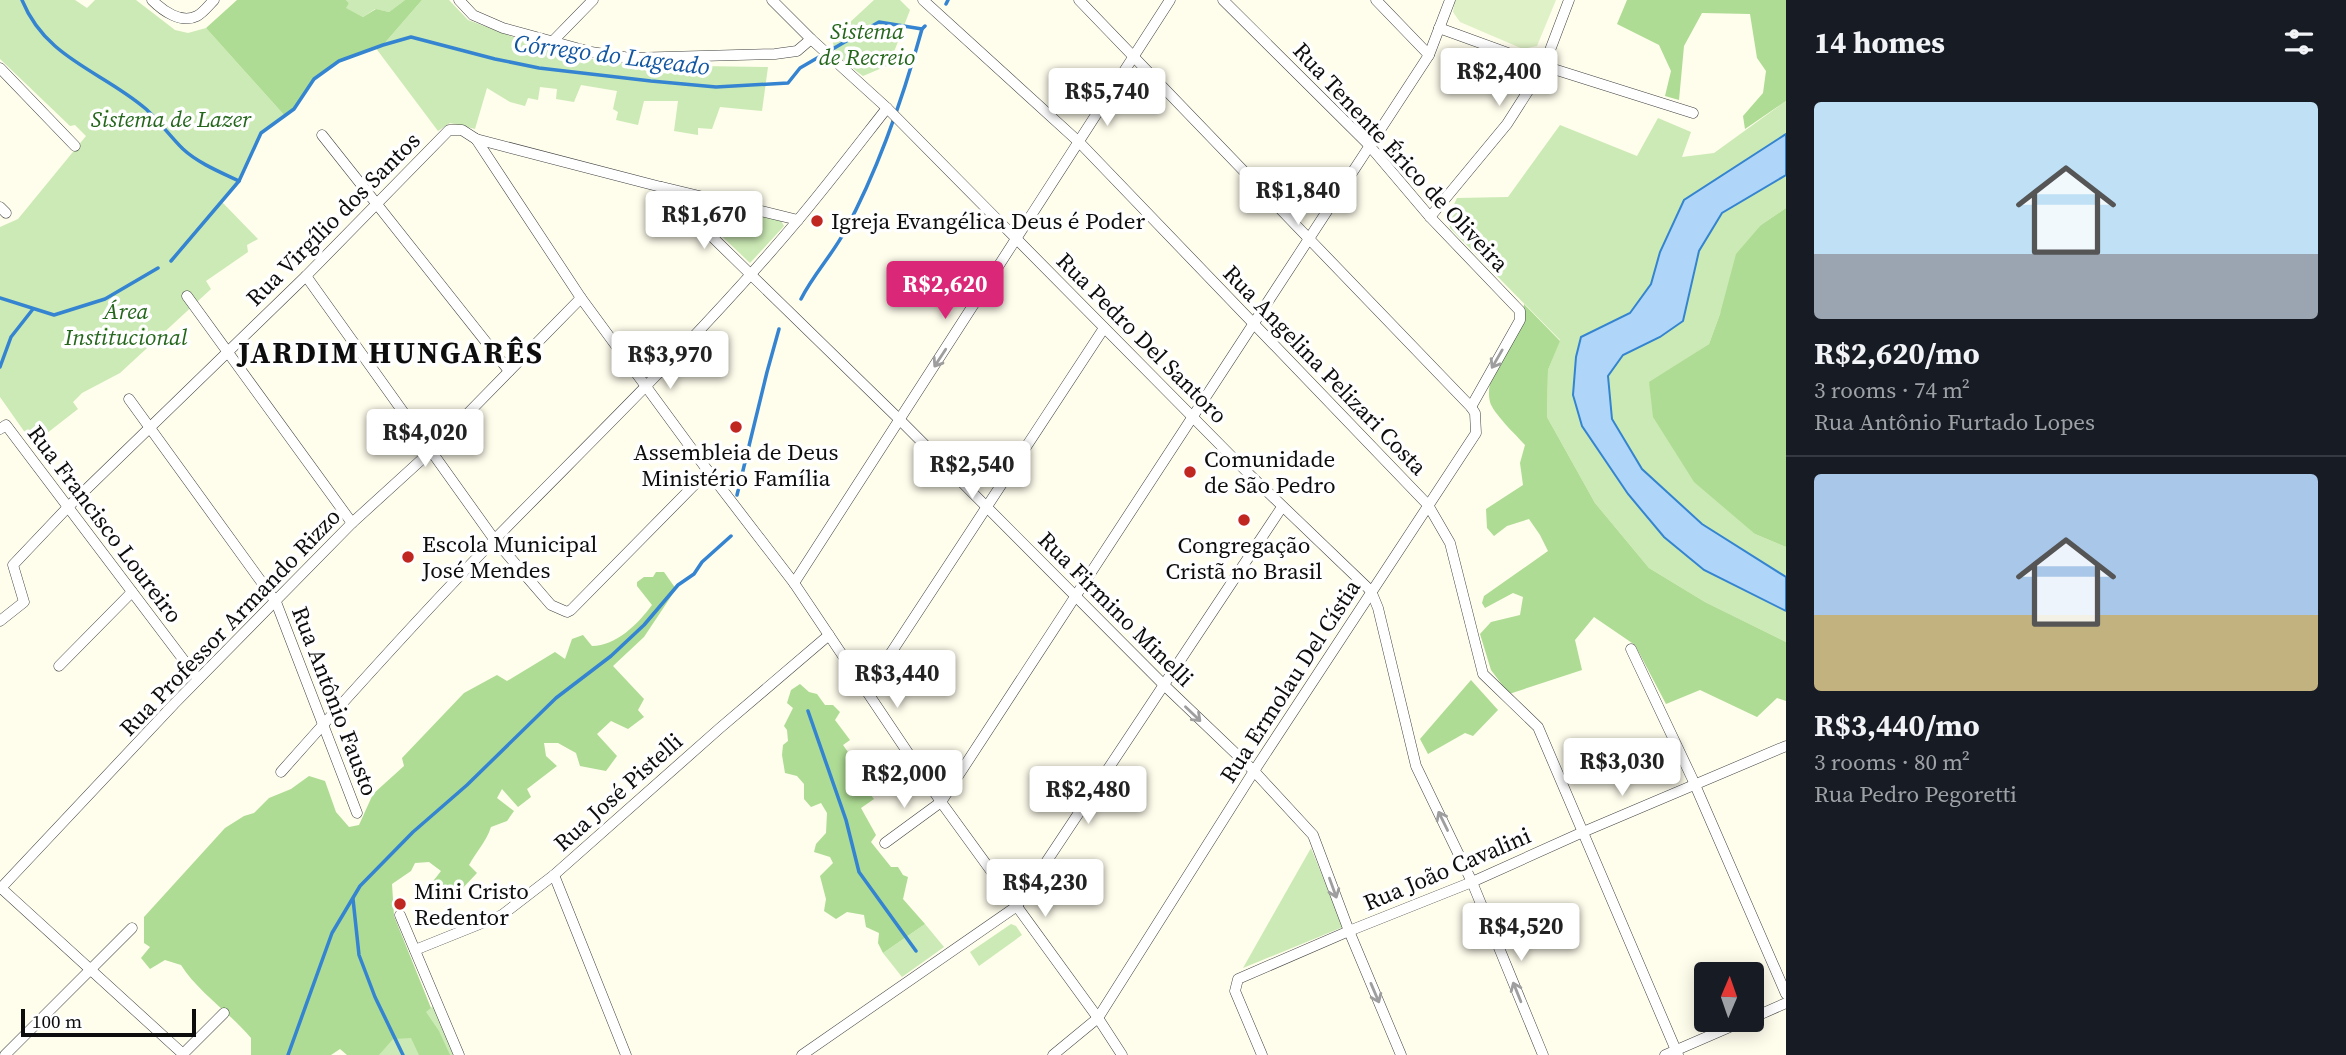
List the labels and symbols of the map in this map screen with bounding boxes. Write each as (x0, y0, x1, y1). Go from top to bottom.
park label: Sistema de Recreio (819, 15, 915, 73)
water label: Córrego do Lageado (512, 26, 712, 83)
street label: Rua Tenente Érico de Oliveira (1286, 35, 1516, 279)
pin: R$2,400 (1434, 48, 1564, 108)
pin: R$5,740 (1042, 68, 1172, 128)
park label: Sistema de Lazer (91, 103, 252, 135)
street label: Rua Virgílio dos Santos (239, 125, 427, 313)
pin: R$1,840 (1233, 168, 1363, 227)
pin: R$1,670 (639, 191, 769, 251)
place label: Igreja Evangélica Deus é Poder (831, 205, 1145, 237)
marker: Igreja Evangélica Deus é Poder (809, 213, 825, 229)
street label: Rua Pedro Del Santoro (1049, 245, 1235, 431)
street label: Rua Angelina Pelizari Costa (1216, 258, 1434, 482)
pin: R$2,620 (880, 262, 1010, 321)
park label: Área Institucional (63, 295, 188, 353)
district label: JARDIM HUNGARÊS (236, 332, 544, 373)
pin: R$3,970 (605, 332, 735, 391)
one-way arrow (932, 348, 947, 367)
one-way arrow (1490, 349, 1504, 369)
pin: R$4,020 (360, 410, 490, 469)
street label: Rua Francisco Loureiro (20, 419, 190, 629)
marker: Assembleia de Deus Ministério Família (728, 419, 744, 435)
place label: Assembleia de Deus Ministério Família (634, 436, 838, 494)
pin: R$2,540 (907, 442, 1037, 501)
place label: Comunidade de São Pedro (1204, 443, 1336, 501)
marker: Comunidade de São Pedro (1182, 464, 1198, 480)
street label: Rua Professor Armando Rizzo (112, 501, 348, 743)
marker: Congregação Cristã no Brasil (1236, 512, 1252, 528)
street label: Rua Firmino Minelli (1031, 524, 1201, 694)
place label: Escola Municipal José Mendes (421, 528, 598, 586)
place label: Congregação Cristã no Brasil (1166, 529, 1323, 587)
marker: Escola Municipal José Mendes (400, 549, 416, 565)
street label: Rua Ermolau Del Cístia (1212, 573, 1368, 789)
street label: Rua Antônio Fausto (284, 602, 386, 800)
pin: R$3,440 (832, 650, 962, 710)
one-way arrow (1184, 705, 1201, 722)
street label: Rua José Pistelli (547, 725, 689, 858)
pin: R$3,030 (1557, 738, 1687, 798)
pin: R$2,000 (839, 750, 969, 810)
pin: R$2,480 (1023, 766, 1153, 826)
one-way arrow (1435, 811, 1449, 832)
street label: Rua João Cavalini (1358, 819, 1536, 919)
pin: R$4,230 (980, 860, 1110, 919)
place label: Mini Cristo Redentor (414, 875, 529, 933)
one-way arrow (1328, 877, 1340, 899)
marker: Mini Cristo Redentor (392, 896, 408, 912)
pin: R$4,520 (1456, 904, 1586, 963)
north arrow (1694, 962, 1764, 1032)
one-way arrow (1369, 982, 1382, 1003)
one-way arrow (1509, 982, 1522, 1003)
scale bar (21, 1006, 196, 1038)

